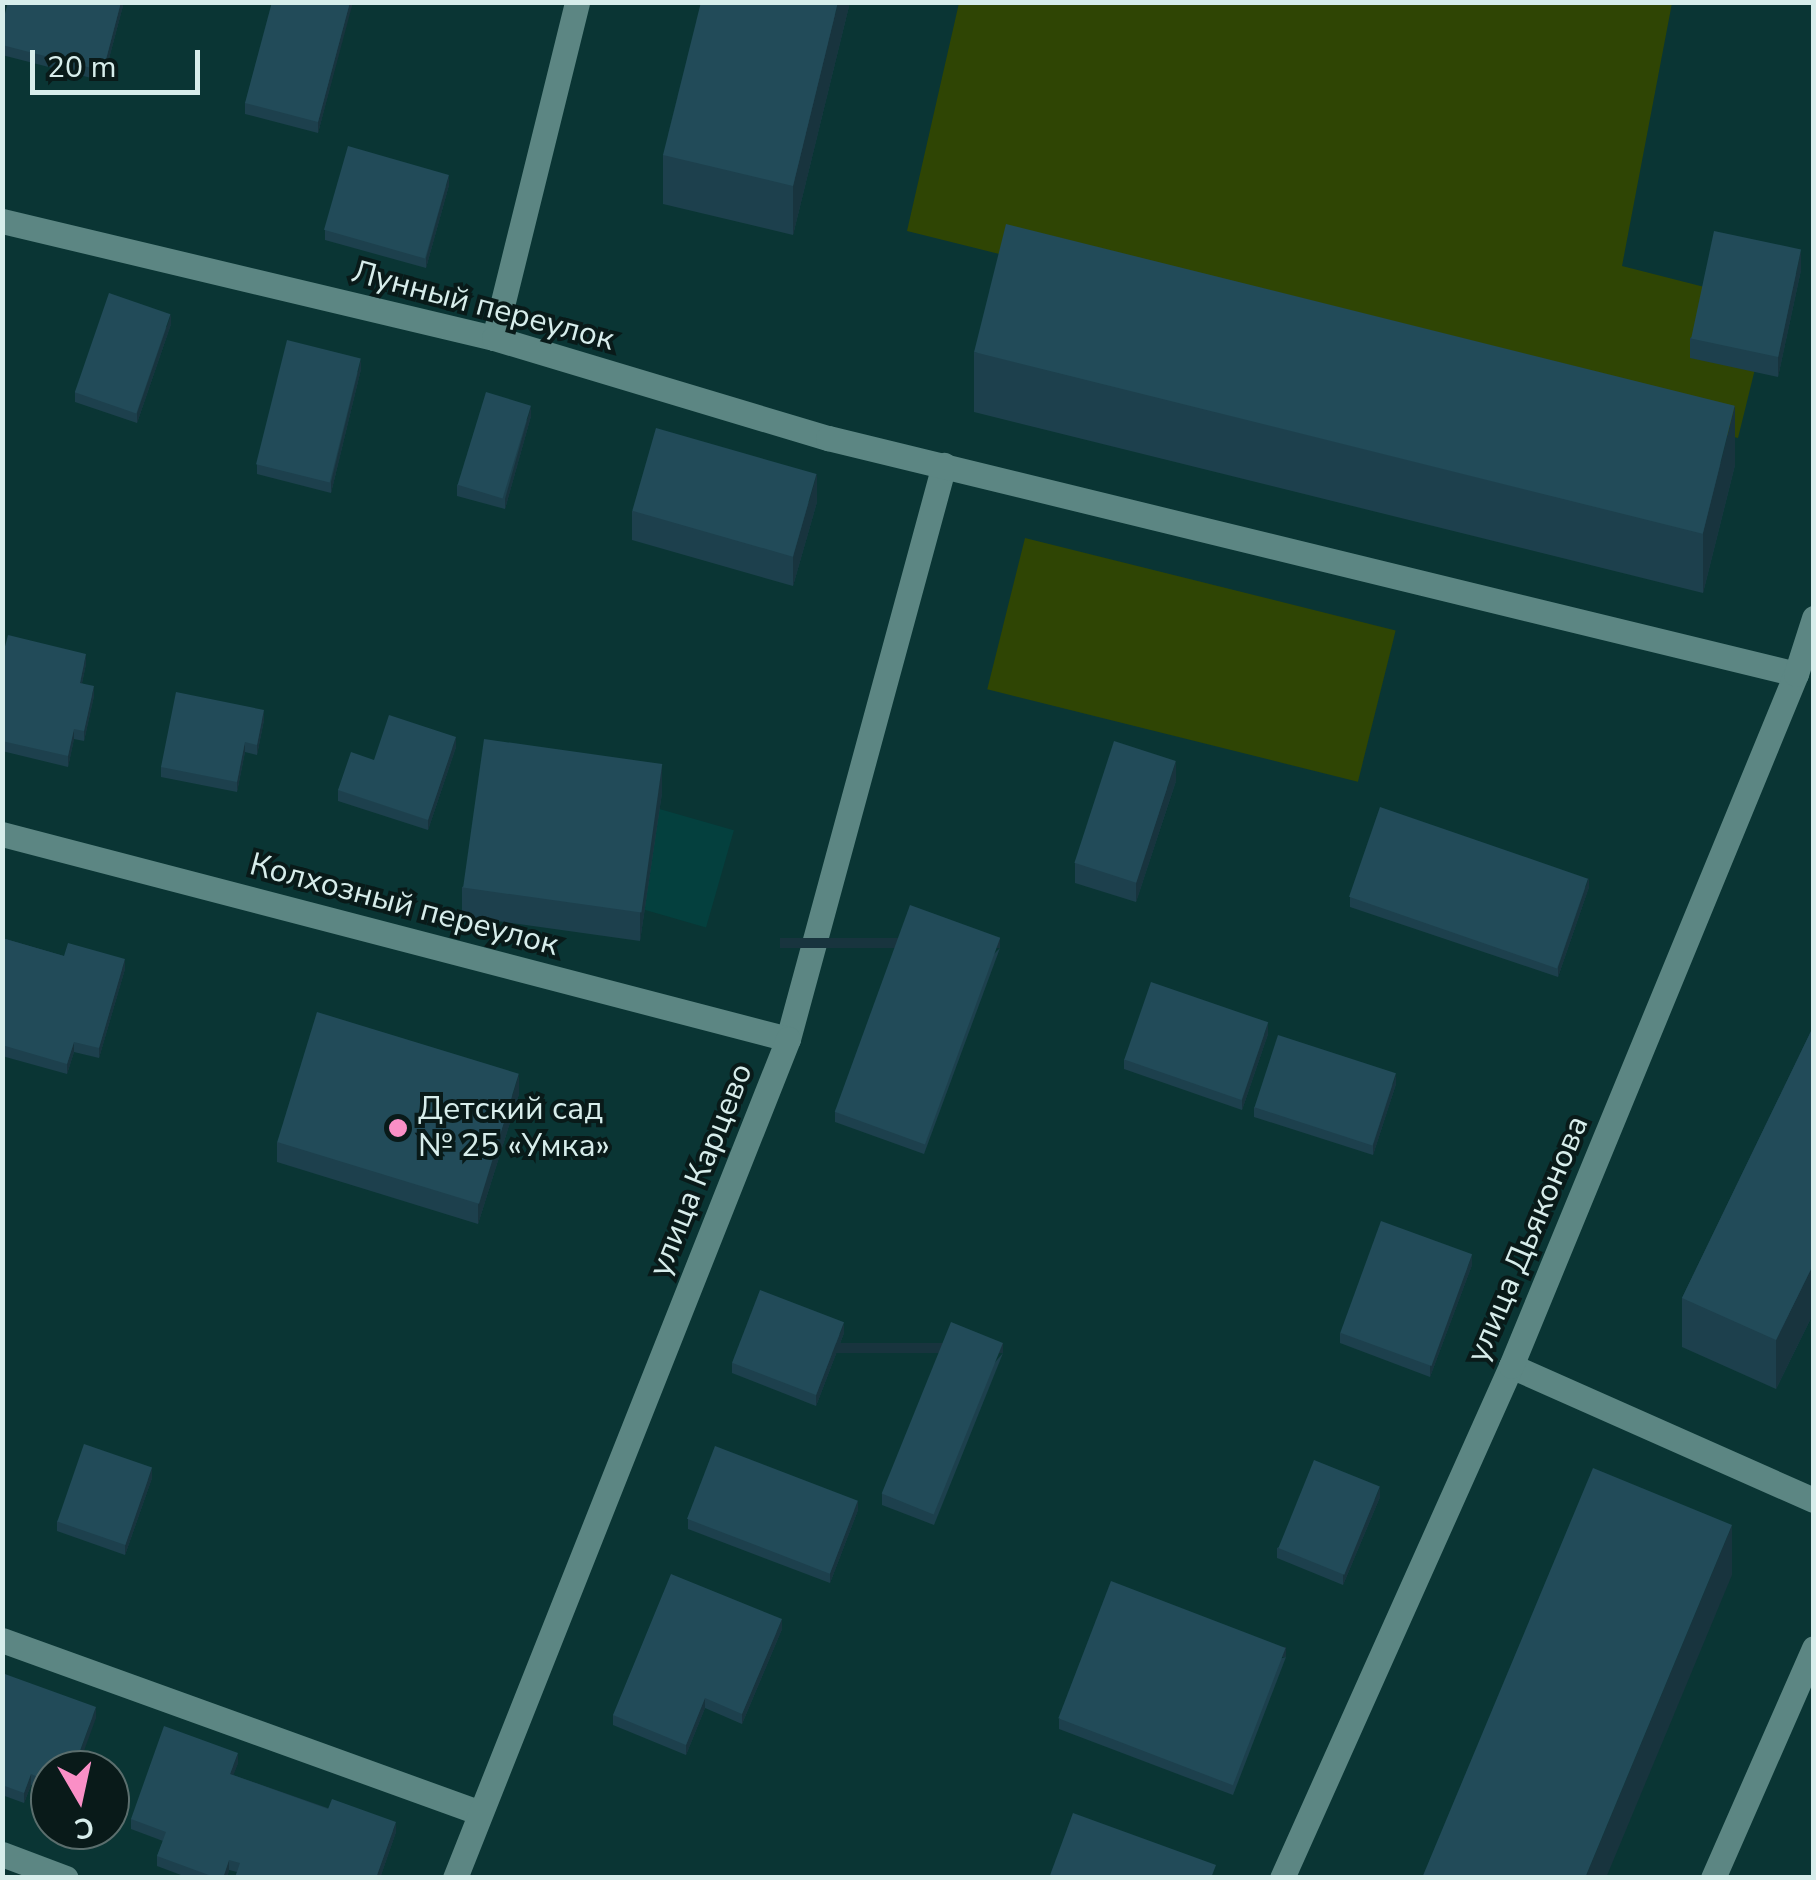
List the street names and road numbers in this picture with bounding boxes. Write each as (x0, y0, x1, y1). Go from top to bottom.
street label: Лунный переулок (348, 253, 618, 359)
street label: Колхозный переулок (246, 845, 562, 965)
street label: улица Карцево (641, 1058, 761, 1282)
street label: улица Дьяконова (1459, 1110, 1597, 1368)

